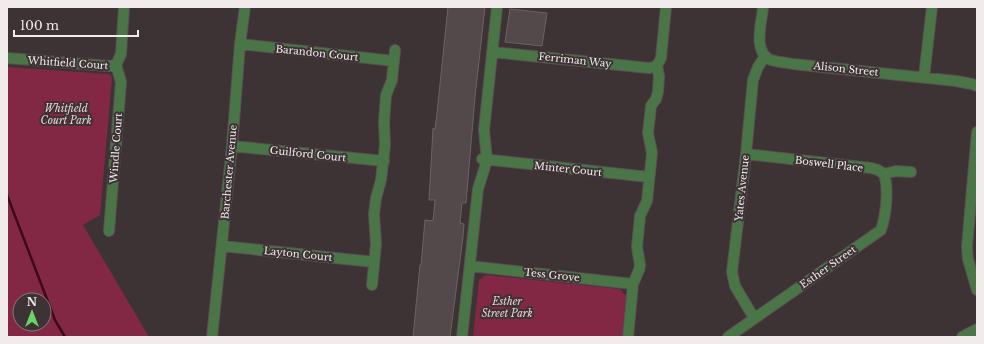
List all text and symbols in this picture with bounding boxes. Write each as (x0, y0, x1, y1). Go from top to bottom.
scale bar (14, 12, 138, 38)
text: 100 m (20, 18, 59, 33)
street label: Barandon Court (275, 42, 359, 64)
street label: Ferriman Way (538, 50, 613, 70)
street label: Whitfield Court (26, 54, 109, 72)
street label: Alison Street (812, 59, 879, 79)
park label: Whitfield Court Park (40, 102, 92, 127)
street label: Windle Court (107, 112, 125, 185)
street label: Barchester Avenue (218, 124, 240, 220)
street label: Guilford Court (269, 144, 347, 164)
street label: Boswell Place (794, 153, 864, 175)
street label: Yates Avenue (732, 154, 752, 223)
street label: Minter Court (534, 159, 603, 179)
street label: Esther Street (797, 243, 859, 291)
street label: Layton Court (263, 244, 333, 264)
street label: Tess Grove (523, 266, 581, 284)
north arrow (12, 292, 52, 332)
text: N (27, 295, 38, 309)
park label: Esther Street Park (481, 295, 533, 320)

